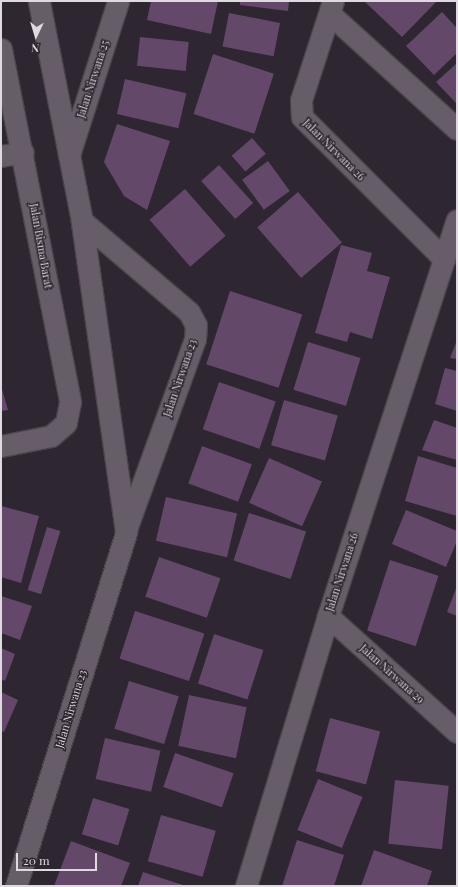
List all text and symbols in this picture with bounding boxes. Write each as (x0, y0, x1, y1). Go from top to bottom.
north arrow (16, 16, 56, 56)
street label: Jalan Nirwana 25 (74, 38, 112, 120)
text: N (31, 41, 40, 56)
street label: Jalan Nirwana 26 (300, 116, 368, 184)
street label: Jalan Bisma Barat (27, 202, 55, 290)
street label: Jalan Nirwana 23 (161, 337, 199, 419)
street label: Jalan Nirwana 26 (323, 531, 361, 613)
street label: Jalan Nirwana 29 (357, 642, 427, 706)
street label: Jalan Nirwana 23 (53, 668, 89, 750)
scale bar (18, 845, 99, 871)
text: 20 m (23, 852, 50, 868)

